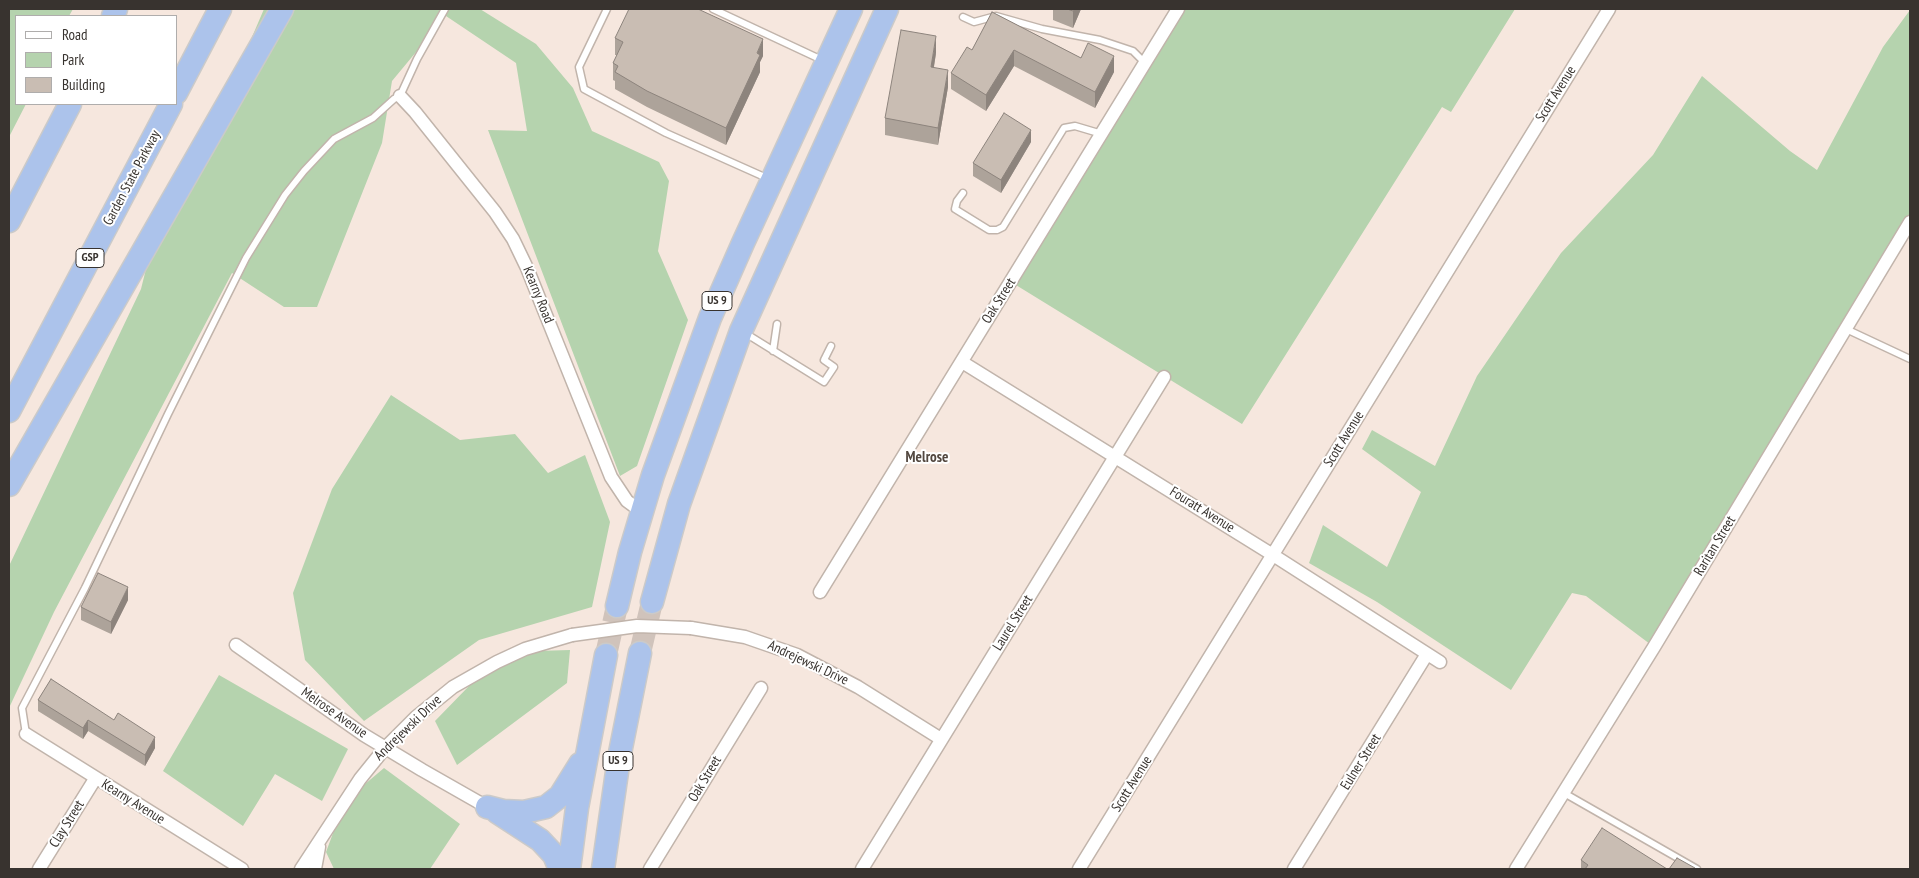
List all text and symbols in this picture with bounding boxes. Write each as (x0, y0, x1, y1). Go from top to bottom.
legend (15, 15, 178, 105)
text: Road (62, 25, 88, 44)
text: Park (62, 50, 84, 69)
street label: Scott Avenue (1532, 63, 1580, 125)
text: Building (62, 75, 105, 94)
street label: Garden State Parkway (100, 128, 164, 228)
road number: GSP (76, 248, 104, 268)
street label: Kearny Road (519, 264, 557, 326)
street label: Oak Street (978, 275, 1020, 327)
road number: US 9 (702, 292, 732, 310)
street label: Scott Avenue (1320, 408, 1368, 470)
district label: Melrose (906, 449, 948, 467)
street label: Fouratt Avenue (1166, 483, 1238, 537)
street label: Raritan Street (1691, 513, 1739, 579)
street label: Laurel Street (989, 592, 1037, 654)
street label: Andrejewski Drive (765, 637, 851, 689)
street label: Melrose Avenue (298, 684, 370, 742)
street label: Andrejewski Drive (371, 692, 445, 764)
street label: Eulner Street (1337, 731, 1385, 793)
road number: US 9 (603, 751, 633, 770)
street label: Oak Street (685, 753, 725, 805)
street label: Scott Avenue (1108, 753, 1156, 815)
street label: Kearny Avenue (98, 776, 168, 828)
street label: Clay Street (46, 797, 88, 851)

